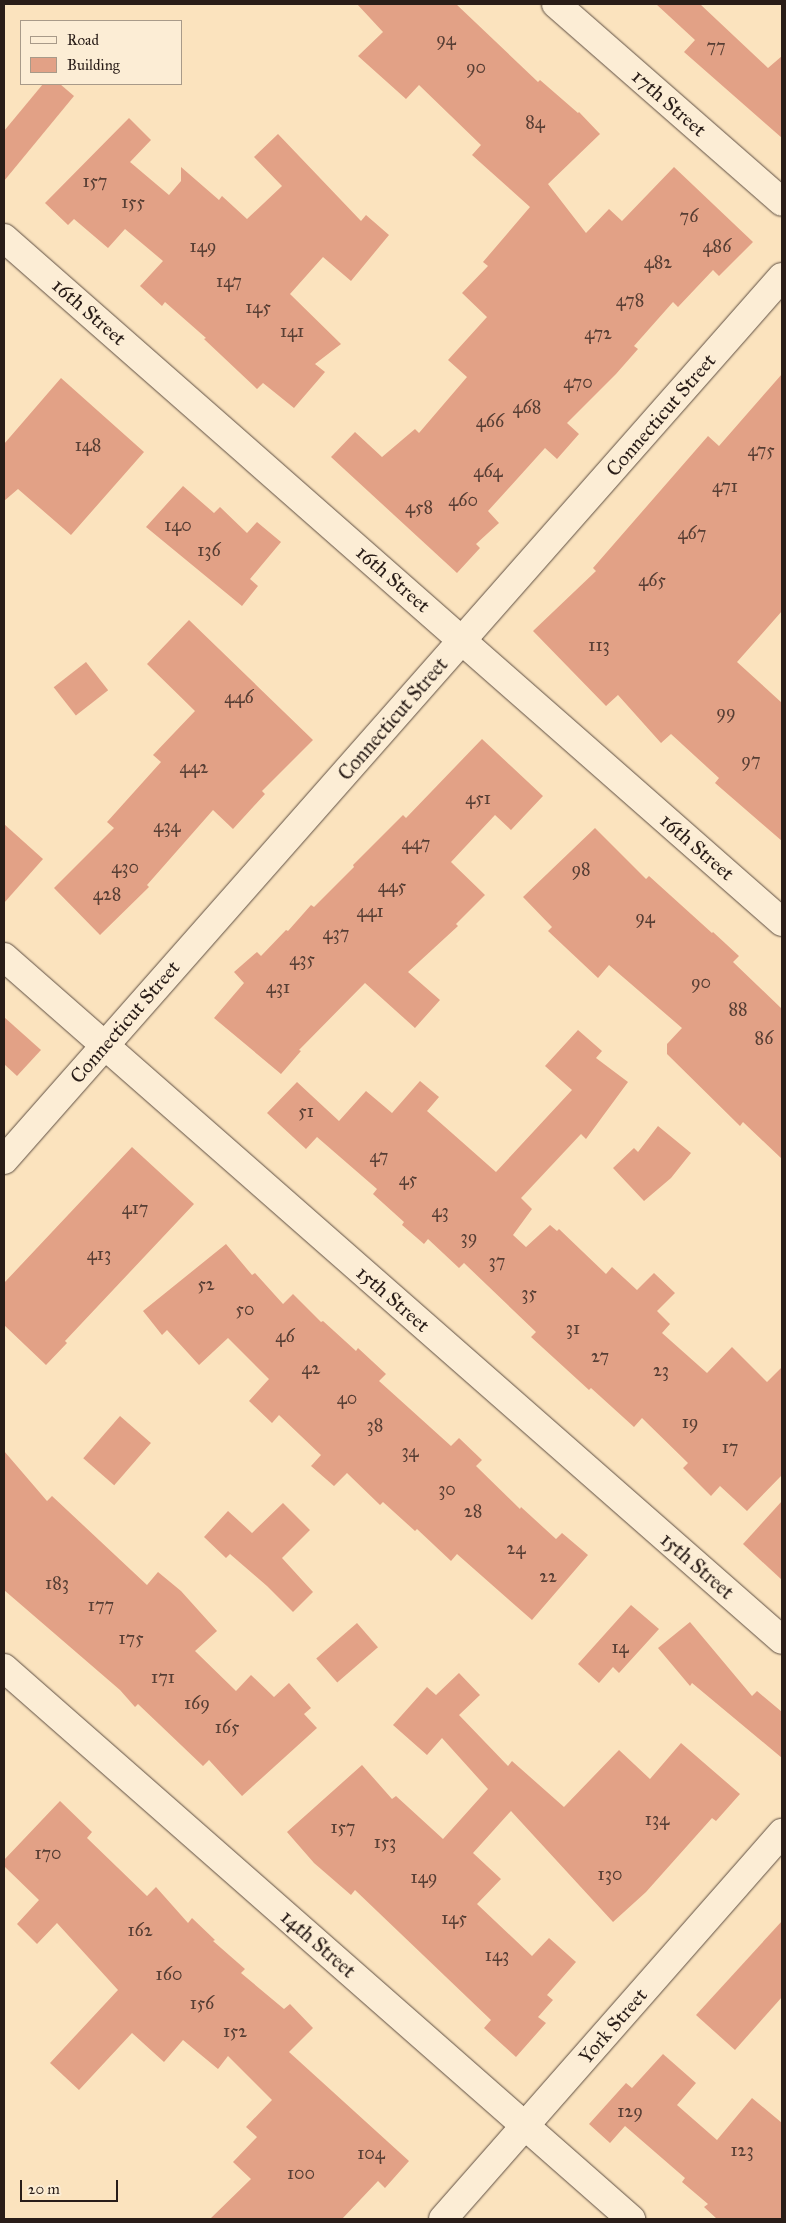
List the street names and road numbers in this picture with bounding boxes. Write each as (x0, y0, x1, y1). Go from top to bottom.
street label: 17th Street (627, 64, 711, 142)
street label: 16th Street (47, 273, 131, 351)
street label: Connecticut Street (601, 349, 721, 481)
street label: 16th Street (351, 540, 435, 618)
street label: Connecticut Street (333, 653, 453, 785)
street label: 16th Street (655, 808, 739, 886)
street label: Connecticut Street (65, 956, 185, 1088)
street label: 15th Street (351, 1261, 435, 1337)
street label: 15th Street (655, 1528, 739, 1604)
street label: 14th Street (276, 1905, 360, 1983)
street label: York Street (574, 1983, 652, 2069)

